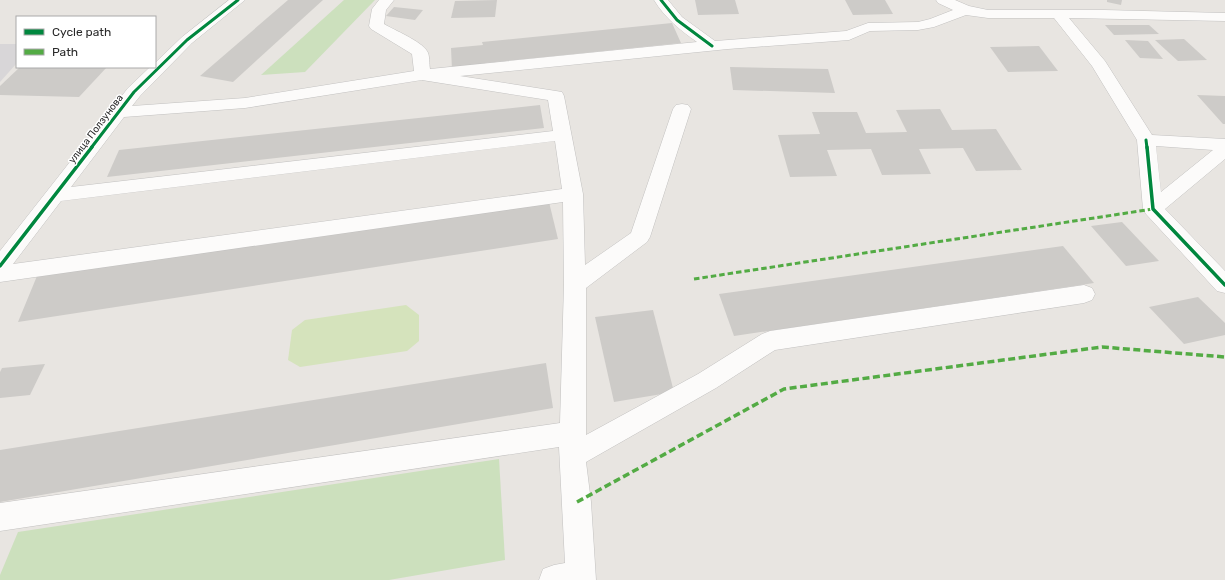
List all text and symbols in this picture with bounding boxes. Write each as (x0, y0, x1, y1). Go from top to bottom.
legend (16, 16, 156, 68)
text: Cycle path (52, 25, 111, 39)
text: Path (52, 45, 78, 59)
street label: улица Ползунова (66, 92, 126, 166)

